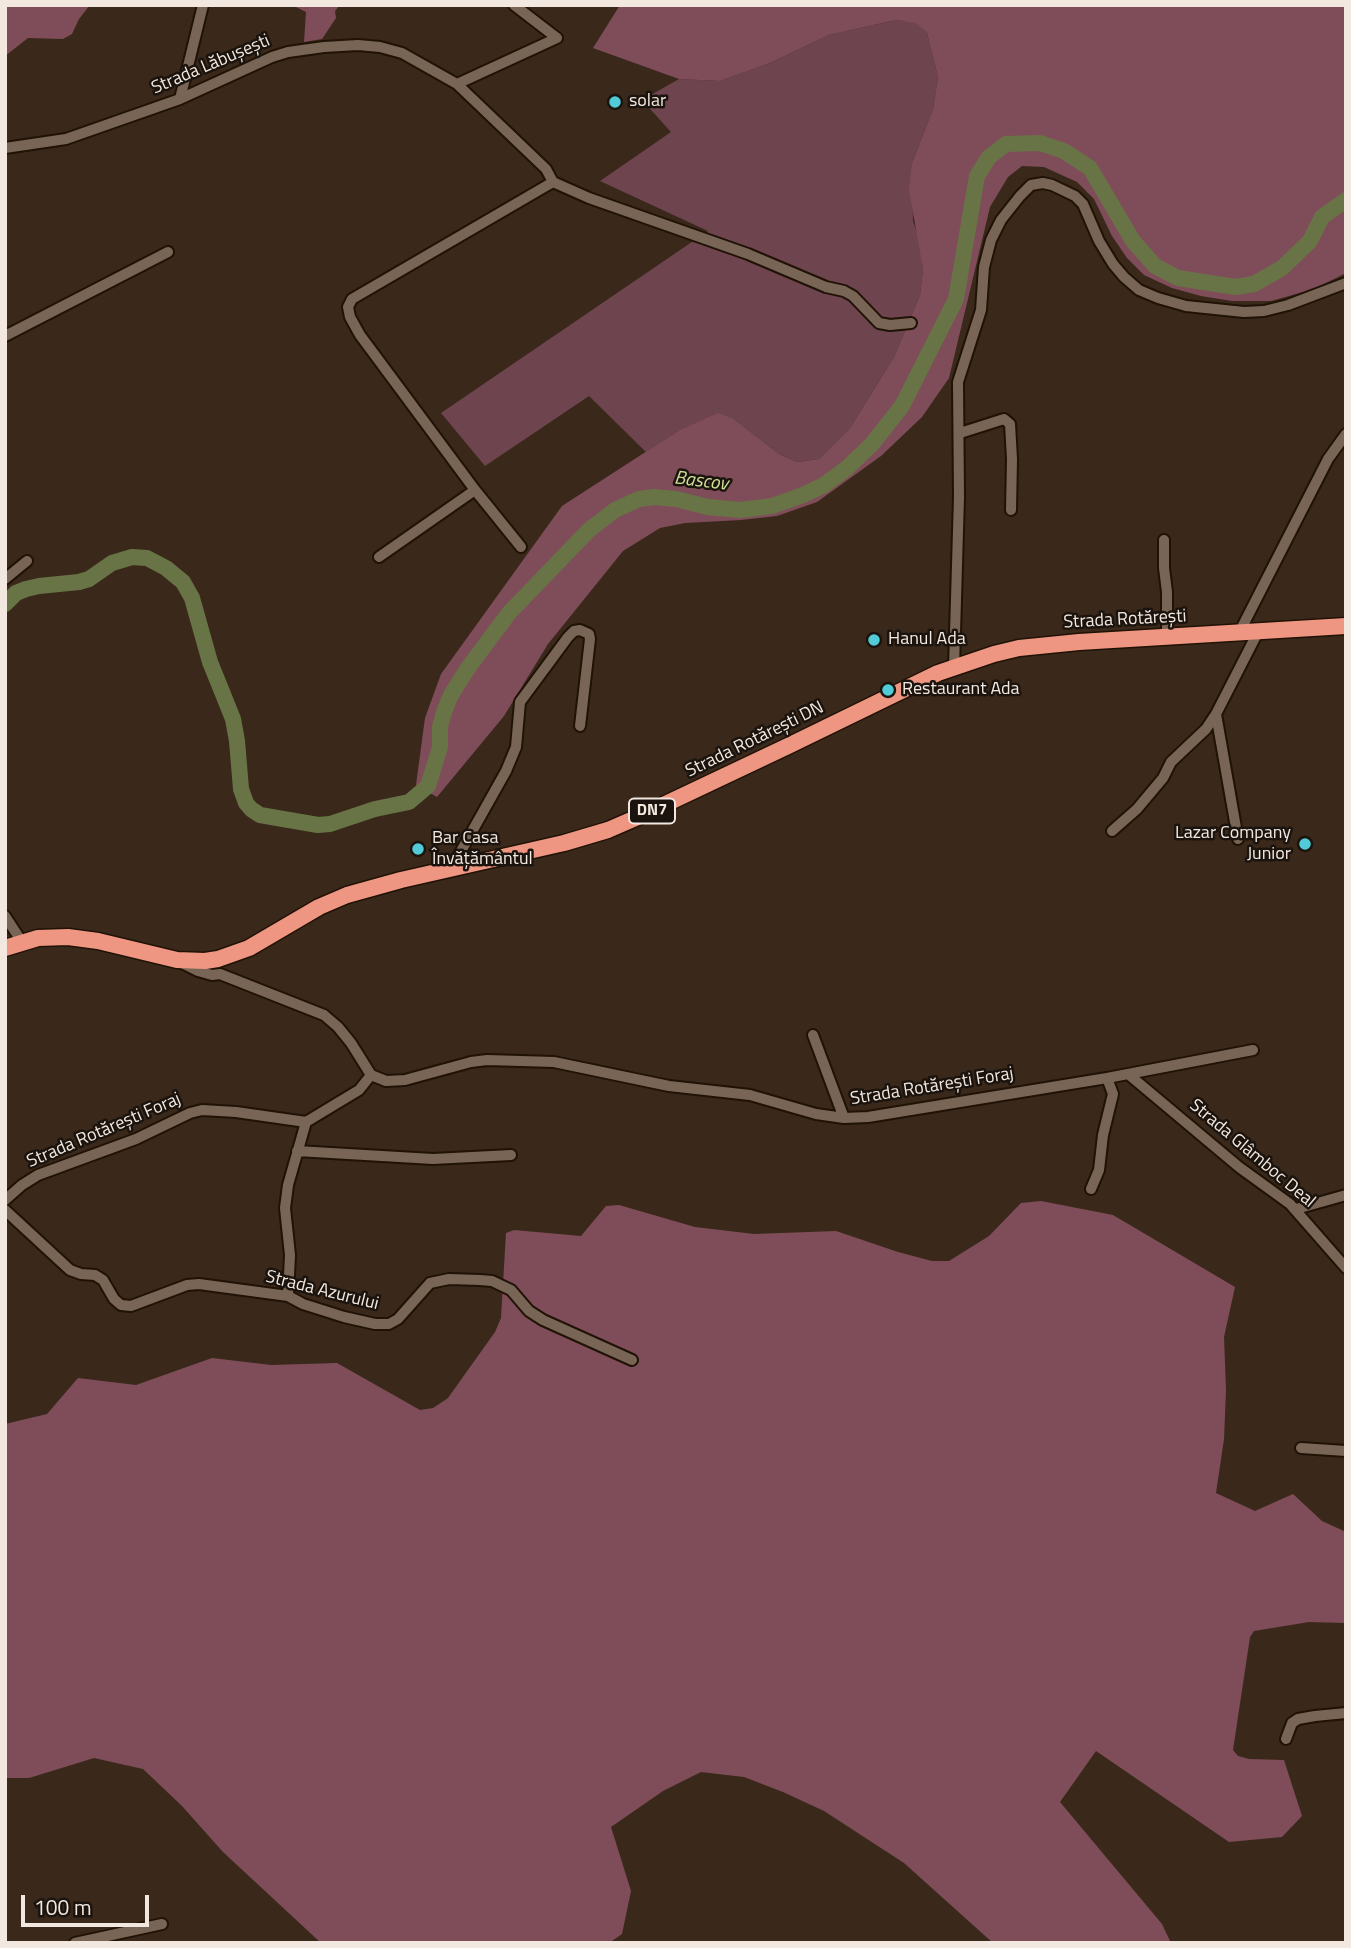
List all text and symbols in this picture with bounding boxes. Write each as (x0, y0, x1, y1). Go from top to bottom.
street label: Strada Lăbușești (149, 30, 273, 100)
place label: solar (629, 91, 666, 113)
marker: solar (607, 94, 623, 110)
water label: Bascov (673, 467, 729, 497)
street label: Strada Rotărești (1063, 606, 1187, 634)
place label: Hanul Ada (888, 629, 966, 651)
marker: Hanul Ada (866, 632, 882, 648)
place label: Restaurant Ada (902, 679, 1020, 701)
marker: Restaurant Ada (880, 682, 896, 698)
street label: Strada Rotărești DN (682, 697, 828, 783)
road number: DN7 (629, 798, 675, 824)
place label: Lazar Company Junior (1175, 823, 1291, 866)
place label: Bar Casa Învățământul (432, 828, 533, 870)
marker: Lazar Company Junior (1297, 836, 1313, 852)
marker: Bar Casa Învățământul (410, 841, 426, 857)
street label: Strada Rotărești Foraj (849, 1063, 1015, 1111)
street label: Strada Rotărești Foraj (24, 1089, 184, 1173)
street label: Strada Glâmboc Deal (1185, 1095, 1319, 1213)
street label: Strada Azurului (263, 1267, 381, 1315)
scale bar (24, 1882, 152, 1926)
text: 100 m (34, 1891, 91, 1923)

